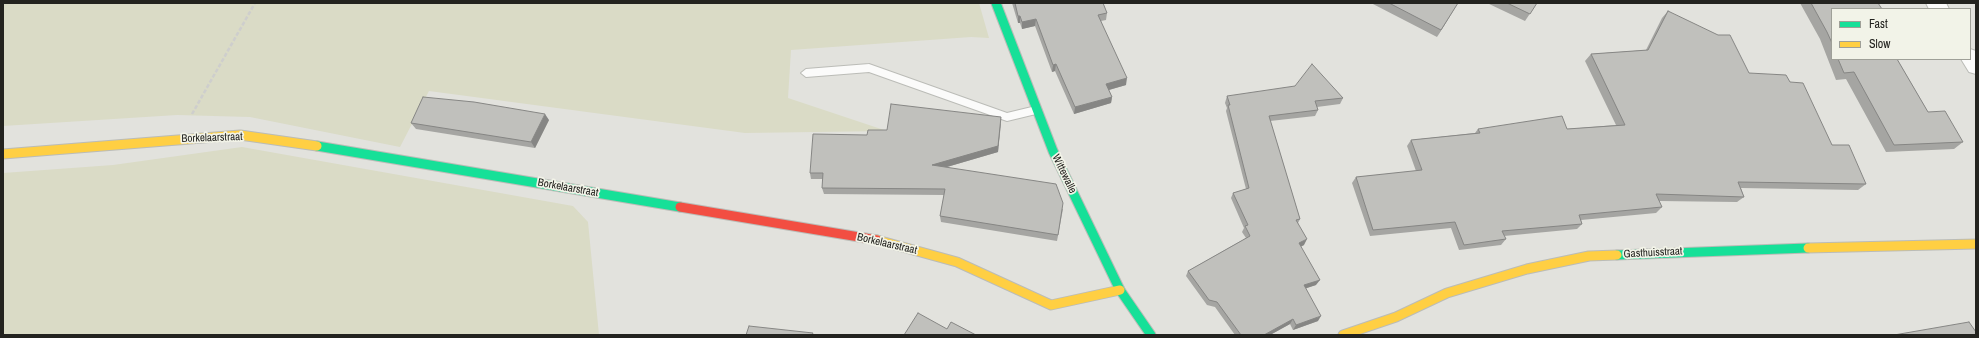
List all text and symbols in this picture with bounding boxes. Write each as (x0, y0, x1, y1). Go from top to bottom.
legend (1831, 8, 1971, 60)
text: Fast (1869, 16, 1888, 32)
text: Slow (1869, 36, 1890, 52)
street label: Borkelaarstraat (181, 130, 243, 146)
street label: Wittewalle (1049, 152, 1079, 196)
street label: Borkelaarstraat (537, 176, 599, 200)
street label: Borkelaarstraat (856, 231, 918, 257)
street label: Gasthuisstraat (1623, 245, 1683, 261)

